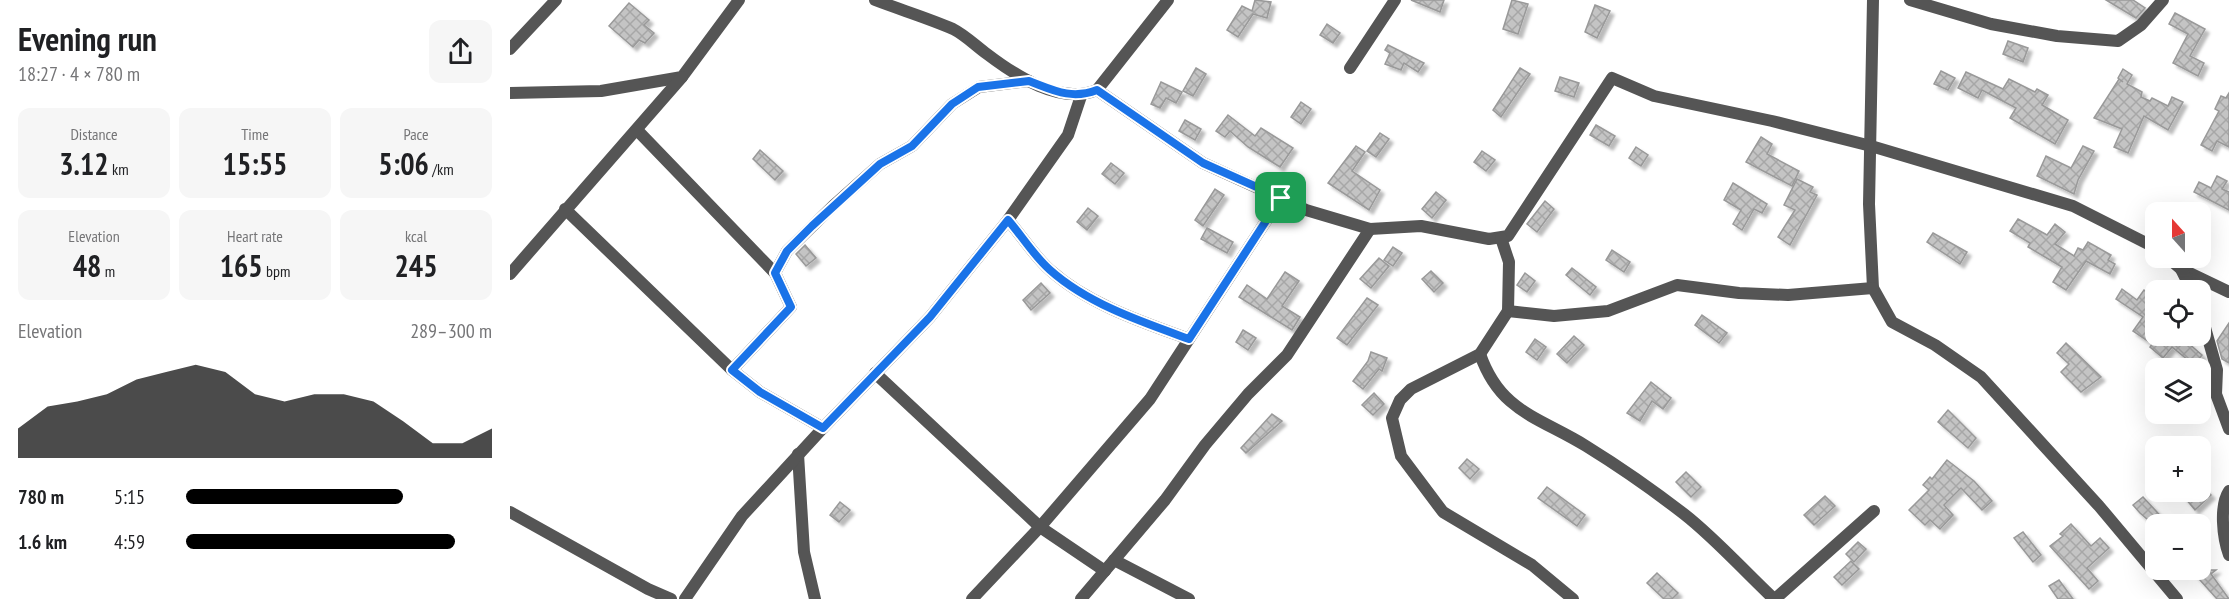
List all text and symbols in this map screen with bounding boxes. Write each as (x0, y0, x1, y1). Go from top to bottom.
text: Evening run (18, 17, 157, 60)
button: share (429, 20, 492, 83)
text: 18:27 · 4 × 780 m (18, 61, 140, 87)
text: Distance (70, 124, 118, 144)
text: Time (241, 124, 269, 144)
text: Pace (403, 124, 429, 144)
text: 3.12 (59, 144, 109, 183)
text: 15:55 (223, 144, 287, 183)
text: 5:06 (378, 144, 429, 183)
text: km (109, 159, 129, 179)
text: /km (429, 159, 454, 179)
pin (1255, 172, 1306, 223)
icon: arrive (1264, 181, 1297, 214)
north arrow (2145, 202, 2211, 268)
map controls (2145, 202, 2211, 580)
text: Elevation (68, 226, 120, 246)
text: Heart rate (227, 226, 283, 246)
text: kcal (405, 226, 427, 246)
text: 48 (73, 246, 101, 285)
text: 165 (220, 246, 263, 285)
text: 245 (394, 246, 438, 285)
text: m (101, 261, 115, 281)
text: bpm (263, 261, 290, 281)
button: locate (2145, 280, 2211, 346)
text: Elevation (18, 318, 82, 344)
text: 289–300 m (410, 318, 492, 344)
button: layers (2145, 358, 2211, 424)
button: + (2145, 436, 2211, 502)
text: 780 m (18, 484, 64, 510)
text: 5:15 (114, 484, 145, 510)
button: − (2145, 514, 2211, 580)
text: 1.6 km (18, 529, 67, 555)
text: 4:59 (114, 529, 145, 555)

